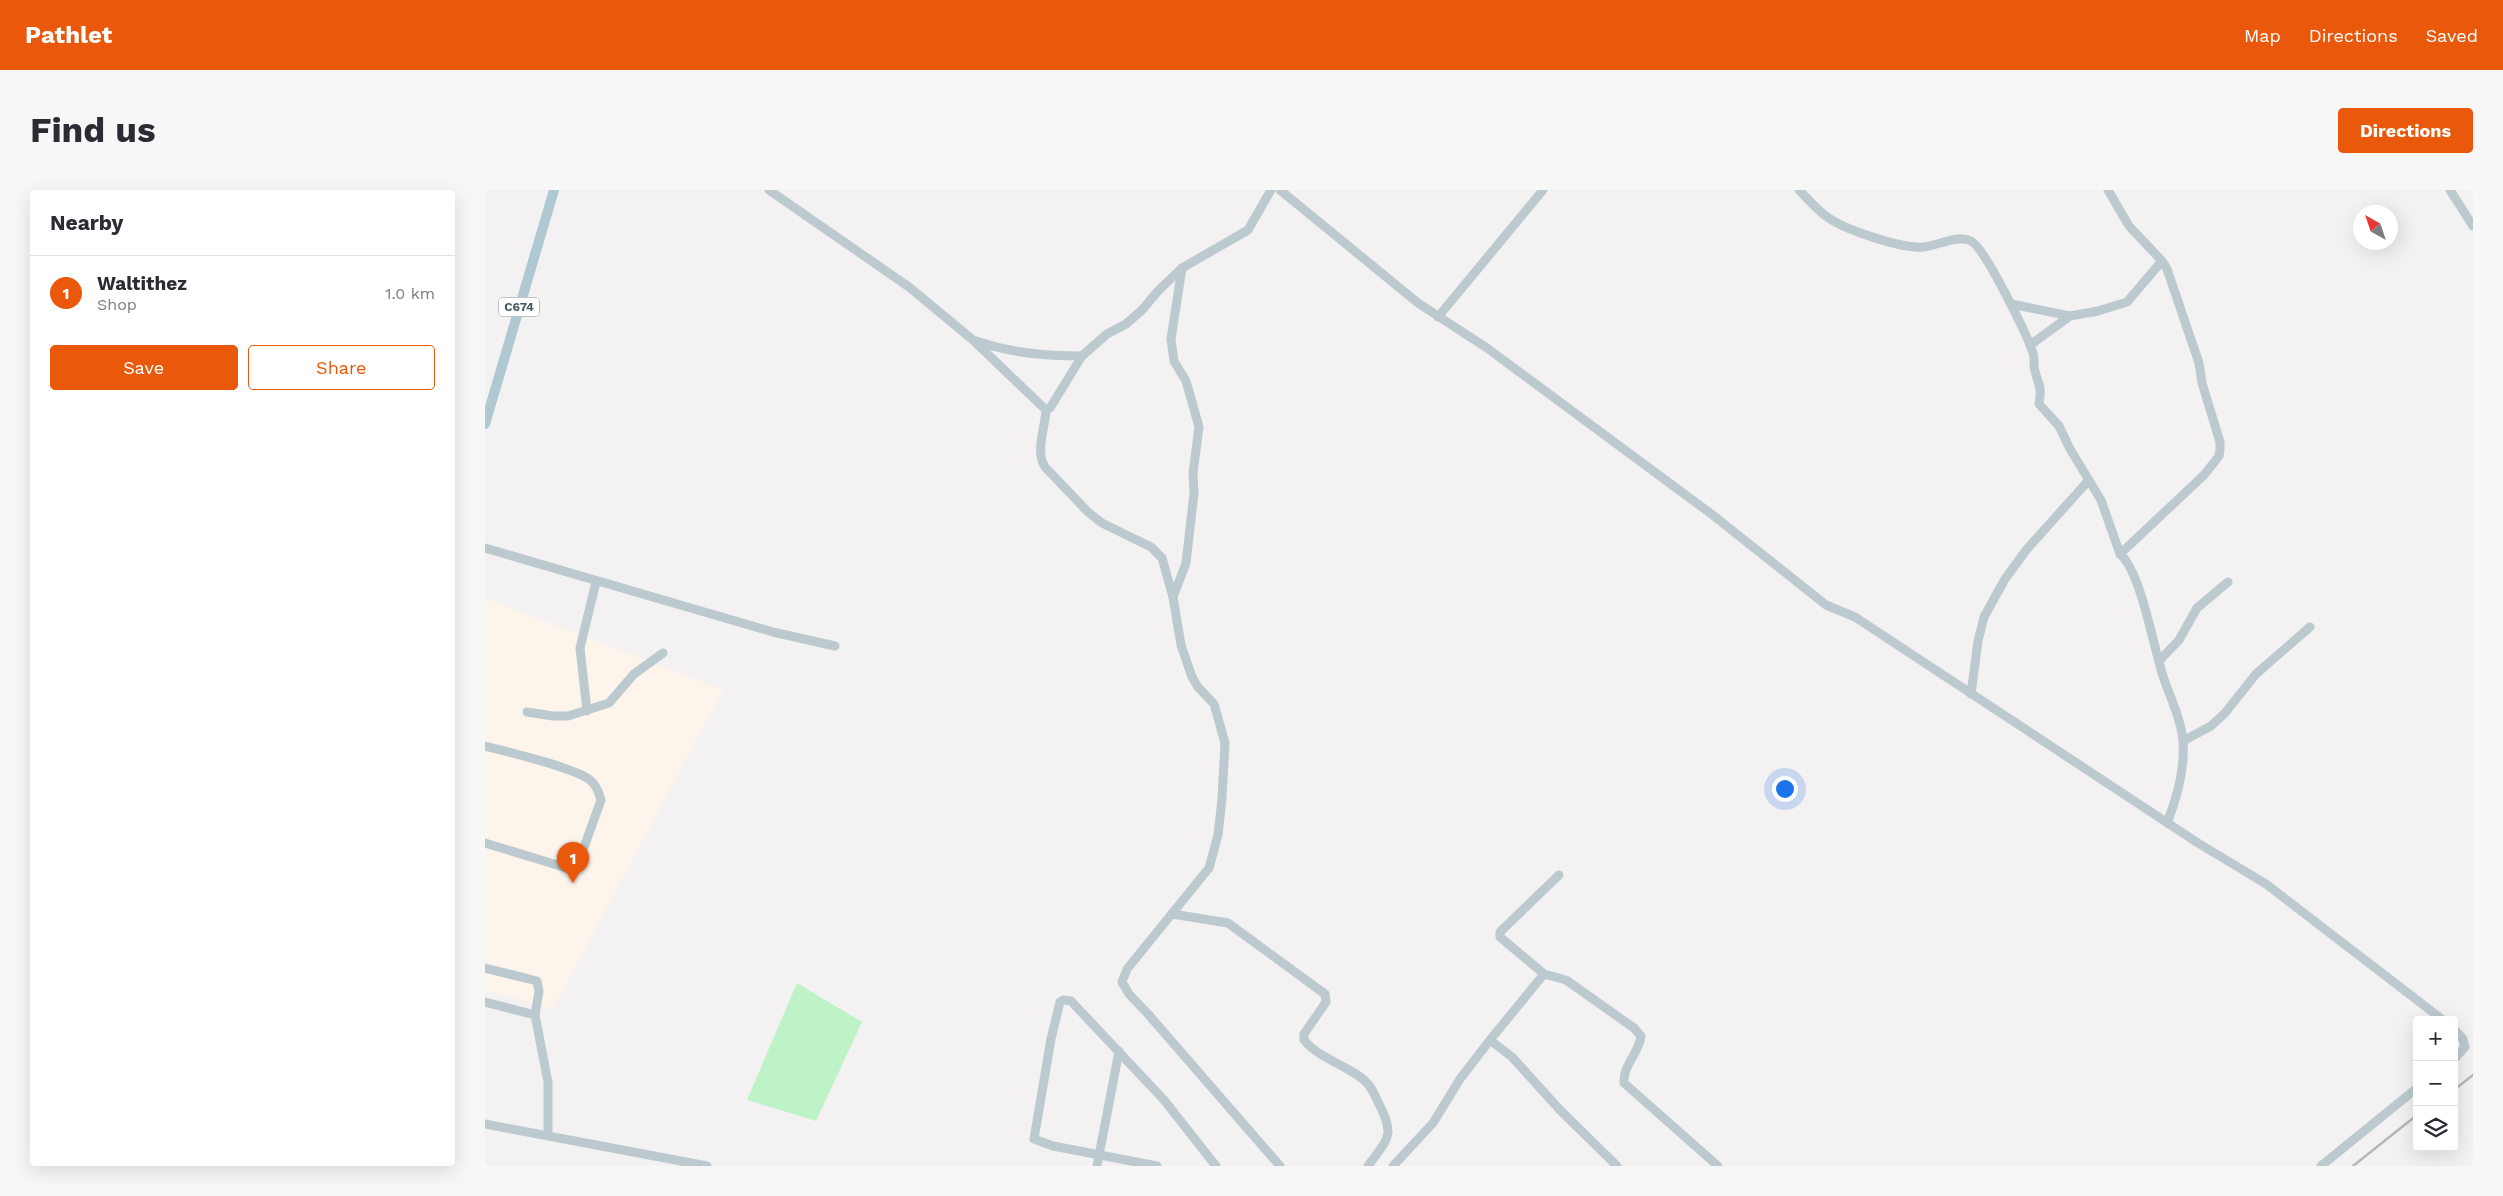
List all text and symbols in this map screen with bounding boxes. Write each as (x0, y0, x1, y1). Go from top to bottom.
text: Pathlet (25, 21, 112, 49)
text: Map (2244, 25, 2281, 46)
text: Directions (2309, 25, 2398, 46)
text: Saved (2426, 25, 2478, 46)
button: Directions (2338, 108, 2473, 153)
text: Find us (30, 109, 156, 151)
north arrow (2353, 205, 2398, 250)
text: Nearby (50, 210, 123, 235)
text: Waltithez (97, 272, 187, 295)
text: 1 (63, 284, 69, 303)
text: 1.0 km (385, 284, 435, 303)
text: Shop (97, 295, 137, 314)
road number: C674 (499, 298, 539, 316)
button: Save (50, 345, 238, 390)
button: Share (248, 345, 435, 390)
your location (1772, 776, 1798, 802)
pin: 1 (557, 842, 589, 883)
map controls (2413, 1016, 2458, 1151)
button: + (2413, 1016, 2458, 1061)
button: − (2413, 1061, 2458, 1106)
button: layers (2413, 1106, 2458, 1151)

